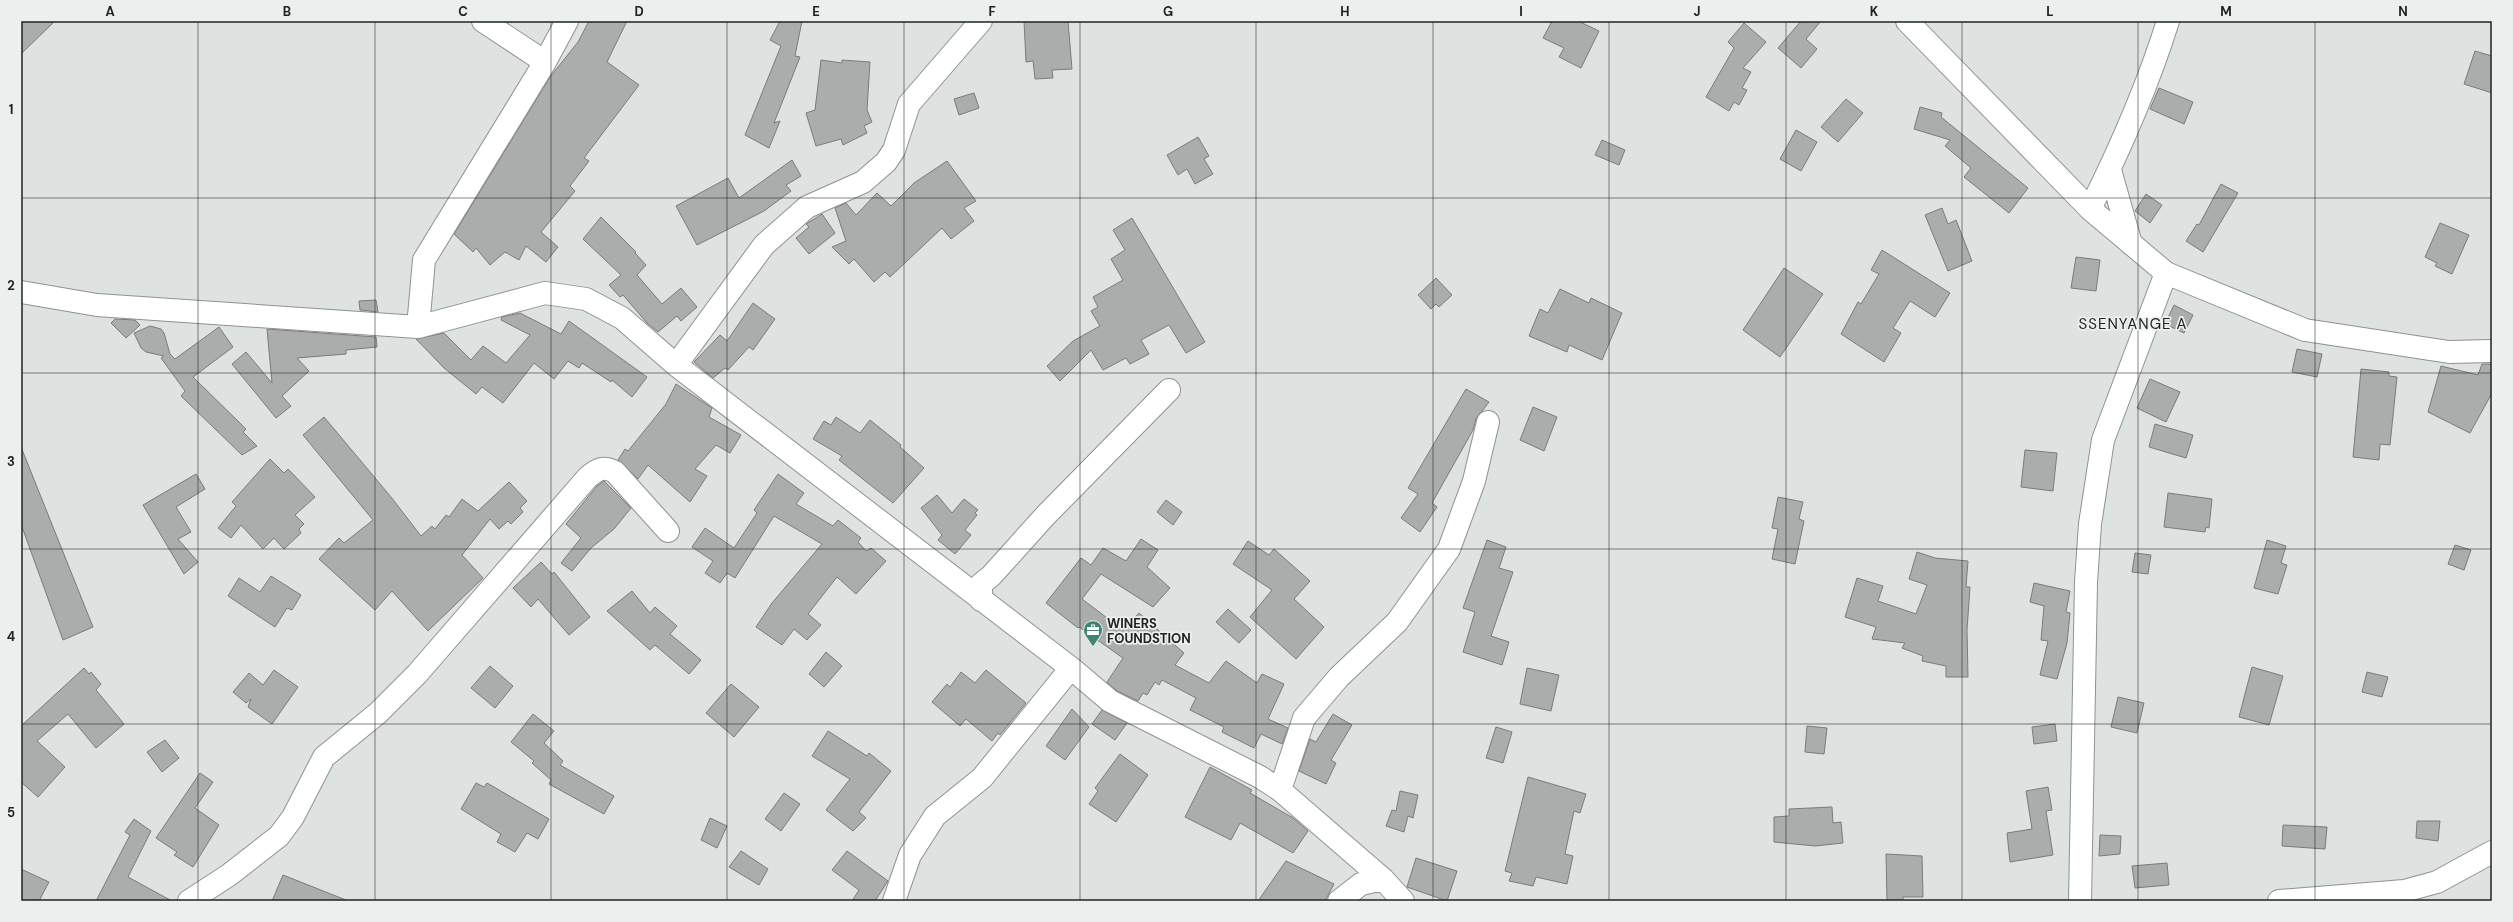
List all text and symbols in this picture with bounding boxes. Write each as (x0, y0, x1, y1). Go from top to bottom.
text: A (105, 3, 115, 20)
text: B (283, 3, 291, 20)
text: C (458, 3, 468, 20)
text: D (634, 3, 644, 20)
text: E (812, 3, 820, 20)
text: F (988, 3, 996, 20)
text: G (1163, 3, 1173, 20)
text: H (1340, 3, 1350, 20)
text: I (1519, 3, 1523, 20)
text: J (1693, 3, 1701, 20)
text: K (1870, 3, 1879, 20)
text: L (2046, 3, 2054, 20)
text: M (2220, 3, 2232, 20)
text: N (2398, 3, 2408, 20)
text: 1 (9, 101, 13, 118)
text: 2 (7, 277, 15, 294)
district label: SSENYANGE A (2079, 314, 2187, 334)
text: 3 (7, 453, 15, 470)
place label: WINERS FOUNDSTION (1107, 615, 1191, 647)
office icon: WINERS FOUNDSTION (1082, 619, 1104, 647)
text: 4 (7, 628, 15, 645)
text: 5 (7, 804, 15, 821)

